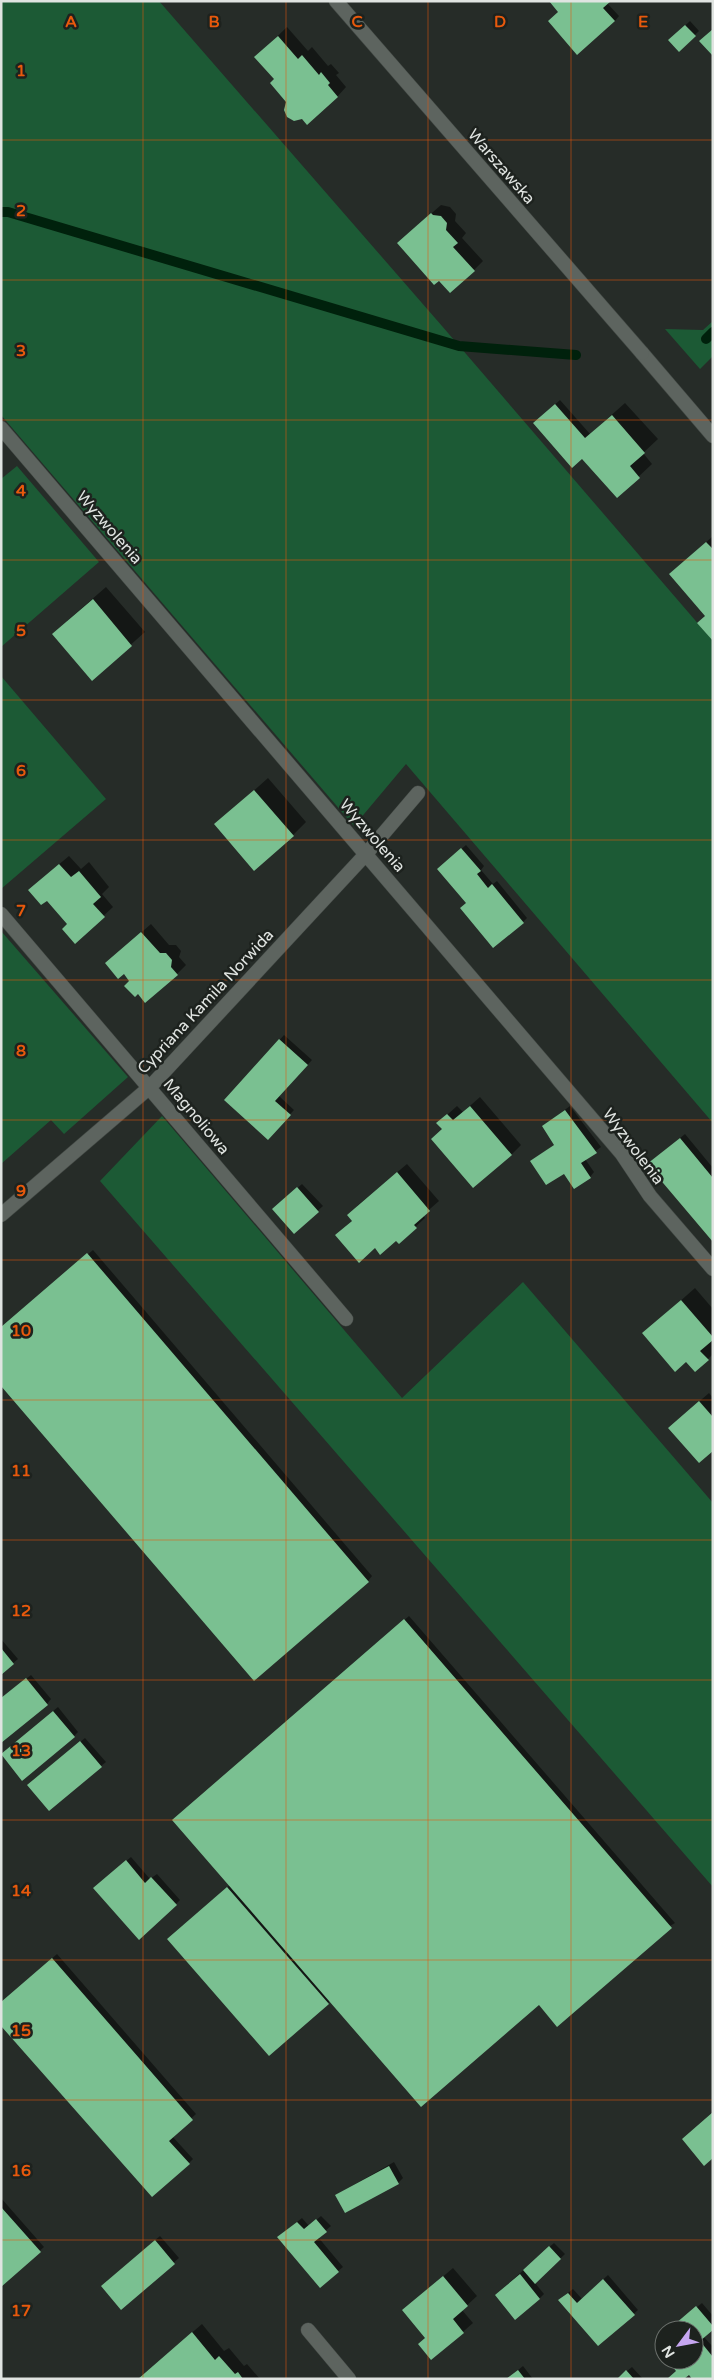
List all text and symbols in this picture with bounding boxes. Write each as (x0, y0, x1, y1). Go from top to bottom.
text: A (65, 12, 77, 32)
text: B (208, 12, 220, 32)
text: C (351, 12, 363, 32)
text: D (494, 12, 506, 32)
text: E (638, 12, 648, 32)
text: 1 (16, 61, 26, 81)
street label: Warszawska (463, 125, 539, 208)
text: 2 (16, 201, 26, 221)
text: 3 (16, 341, 26, 361)
text: 4 (16, 481, 26, 501)
street label: Wyzwolenia (72, 487, 147, 568)
text: 5 (16, 621, 26, 641)
text: 6 (16, 761, 26, 781)
street label: Wyzwolenia (335, 795, 410, 876)
text: 7 (16, 901, 26, 921)
street label: Cypriana Kamila Norwida (133, 925, 278, 1078)
text: 8 (16, 1041, 26, 1061)
street label: Magnoliowa (159, 1075, 234, 1159)
street label: Wyzwolenia (598, 1104, 668, 1189)
text: 9 (16, 1181, 26, 1201)
text: 10 (11, 1321, 31, 1341)
text: 11 (11, 1461, 31, 1481)
text: 12 (11, 1601, 31, 1621)
text: 13 (11, 1741, 31, 1761)
text: 14 (11, 1881, 31, 1901)
text: 15 (11, 2021, 31, 2041)
text: 16 (11, 2161, 31, 2181)
text: 17 (11, 2301, 31, 2321)
north arrow (654, 2320, 704, 2370)
text: N (658, 2342, 679, 2361)

